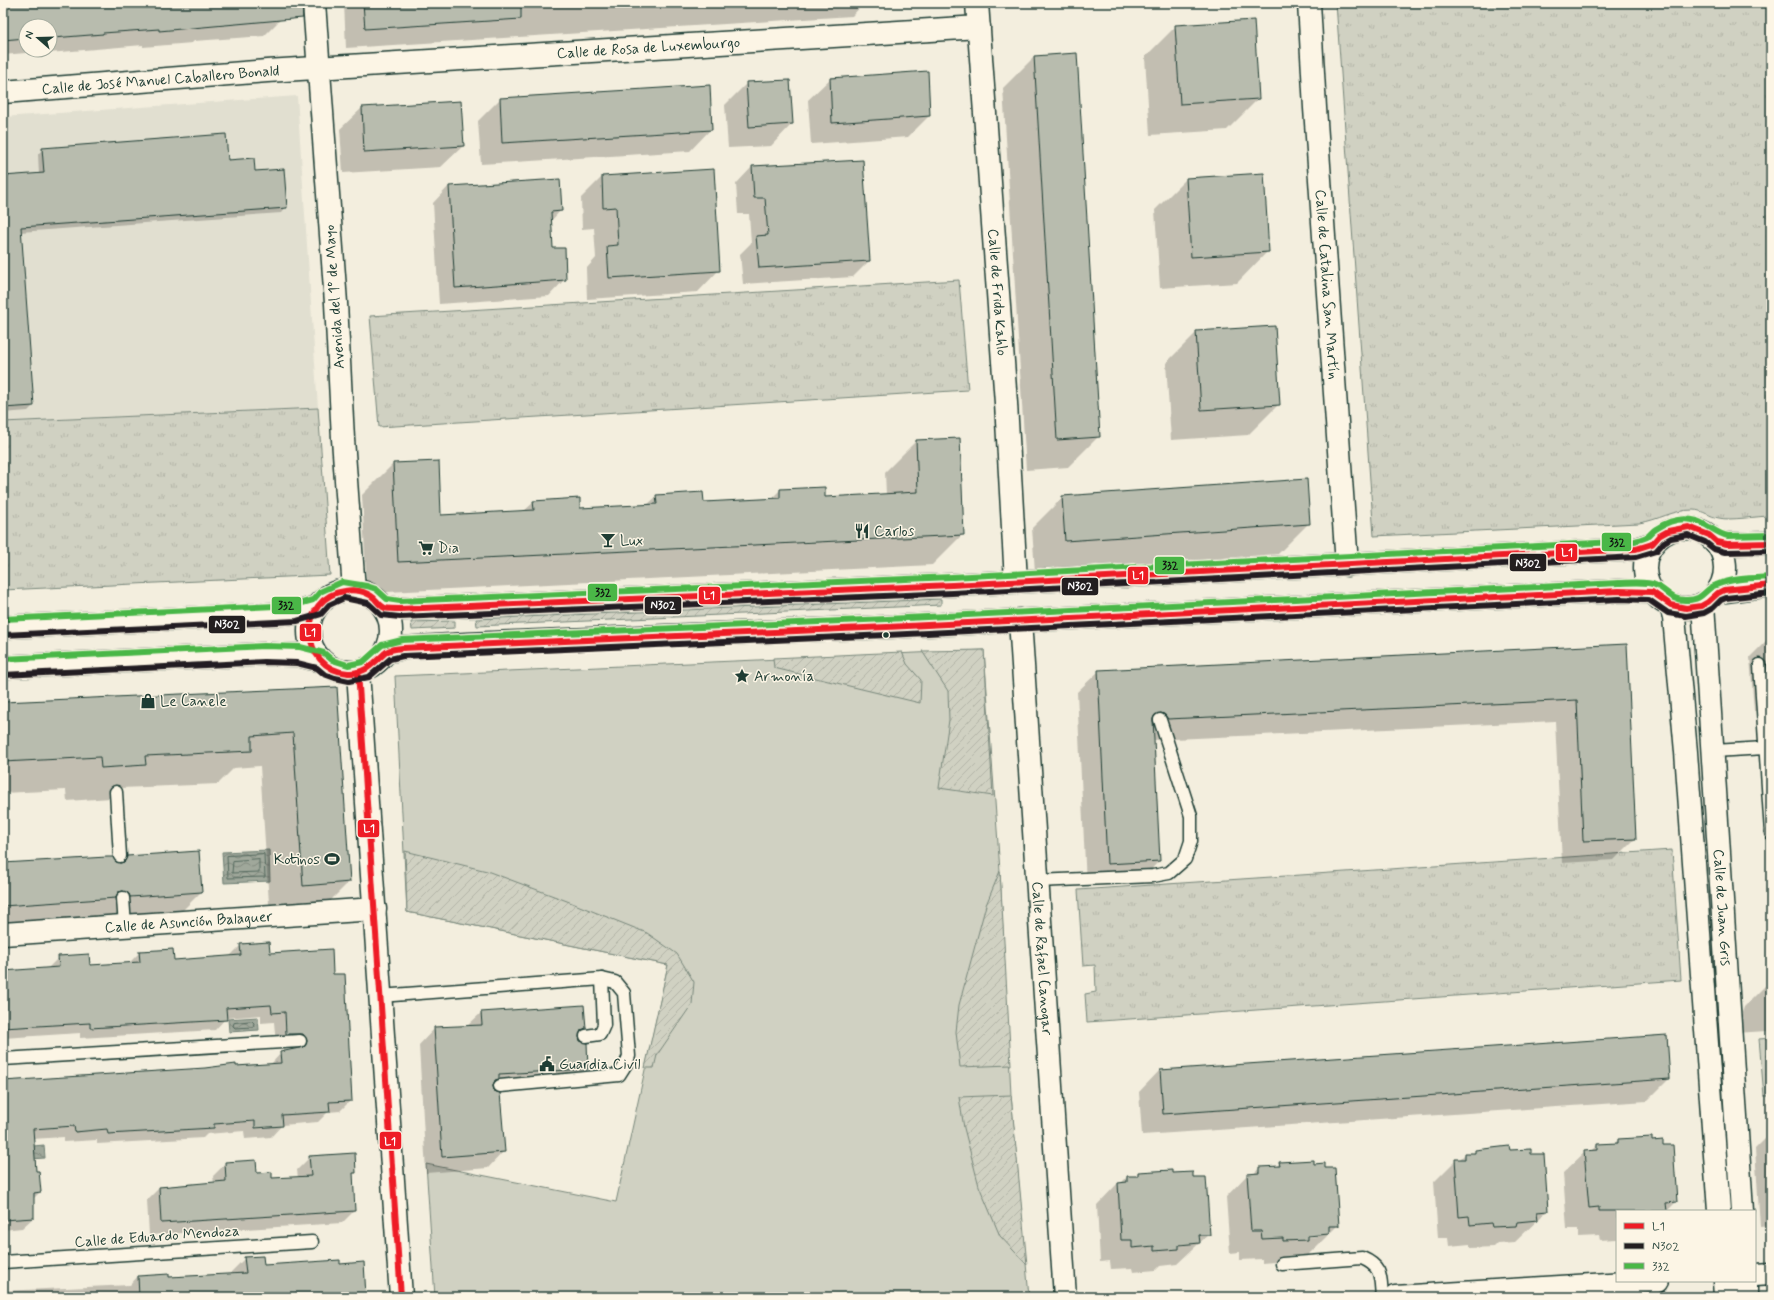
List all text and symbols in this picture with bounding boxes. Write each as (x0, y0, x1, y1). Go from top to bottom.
north arrow (18, 18, 58, 58)
text: N (22, 29, 37, 41)
street label: Calle de Rosa de Luxemburgo (556, 33, 741, 64)
street label: Calle de José Manuel Caballero Bonald (41, 61, 280, 100)
street label: Calle de Catalina San Martín (1310, 189, 1343, 380)
street label: Avenida del 1º de Mayo (320, 224, 350, 370)
street label: Calle de Frida Kahlo (982, 228, 1012, 357)
restaurant icon: Carlos (853, 522, 871, 540)
place label: Carlos (874, 522, 915, 542)
bar icon: Lux (599, 531, 617, 549)
place label: Lux (620, 531, 644, 551)
line badge: 332 (1601, 532, 1632, 552)
text: 332 (1609, 536, 1626, 550)
supermarket icon: Dia (417, 539, 435, 557)
place label: Dia (438, 539, 459, 559)
line badge: L1 (1555, 543, 1578, 562)
text: L1 (1561, 546, 1573, 560)
line badge: N302 (1509, 553, 1547, 572)
line badge: 332 (1154, 556, 1185, 575)
text: N302 (1515, 557, 1541, 571)
text: 332 (1162, 559, 1179, 573)
line badge: L1 (1127, 566, 1149, 585)
text: L1 (1132, 569, 1144, 583)
line badge: N302 (1061, 577, 1099, 596)
text: N302 (1067, 580, 1093, 594)
line badge: 332 (587, 583, 618, 602)
text: 332 (595, 586, 612, 600)
line badge: L1 (698, 586, 721, 605)
text: L1 (703, 589, 715, 603)
line badge: 332 (271, 596, 302, 615)
line badge: N302 (644, 596, 682, 615)
text: 332 (278, 599, 295, 613)
text: N302 (650, 599, 676, 613)
line badge: N302 (208, 615, 246, 634)
text: N302 (214, 618, 240, 632)
line badge: L1 (299, 623, 322, 642)
text: L1 (304, 626, 316, 640)
unlabelled marker (881, 630, 891, 640)
place icon: Armonía (733, 667, 751, 685)
place label: Armonía (754, 667, 814, 687)
shop icon: Le Canele (139, 692, 157, 710)
place label: Le Canele (160, 692, 227, 712)
line badge: L1 (357, 819, 380, 838)
text: L1 (363, 822, 375, 836)
street label: Calle de Juan Gris (1708, 848, 1735, 967)
place label: Kotinos (274, 850, 320, 870)
sports icon: Kotinos (323, 850, 341, 868)
street label: Calle de Rafael Canogar (1026, 881, 1057, 1037)
street label: Calle de Asunción Balaguer (104, 907, 274, 938)
public building icon: Guardia Civil (538, 1055, 556, 1073)
place label: Guardia Civil (559, 1055, 640, 1075)
line badge: L1 (379, 1131, 402, 1150)
text: L1 (384, 1135, 396, 1149)
legend (1616, 1210, 1756, 1282)
text: L1 (1652, 1219, 1665, 1235)
street label: Calle de Eduardo Mendoza (74, 1221, 241, 1253)
text: N302 (1652, 1239, 1679, 1255)
text: 332 (1652, 1259, 1670, 1275)

